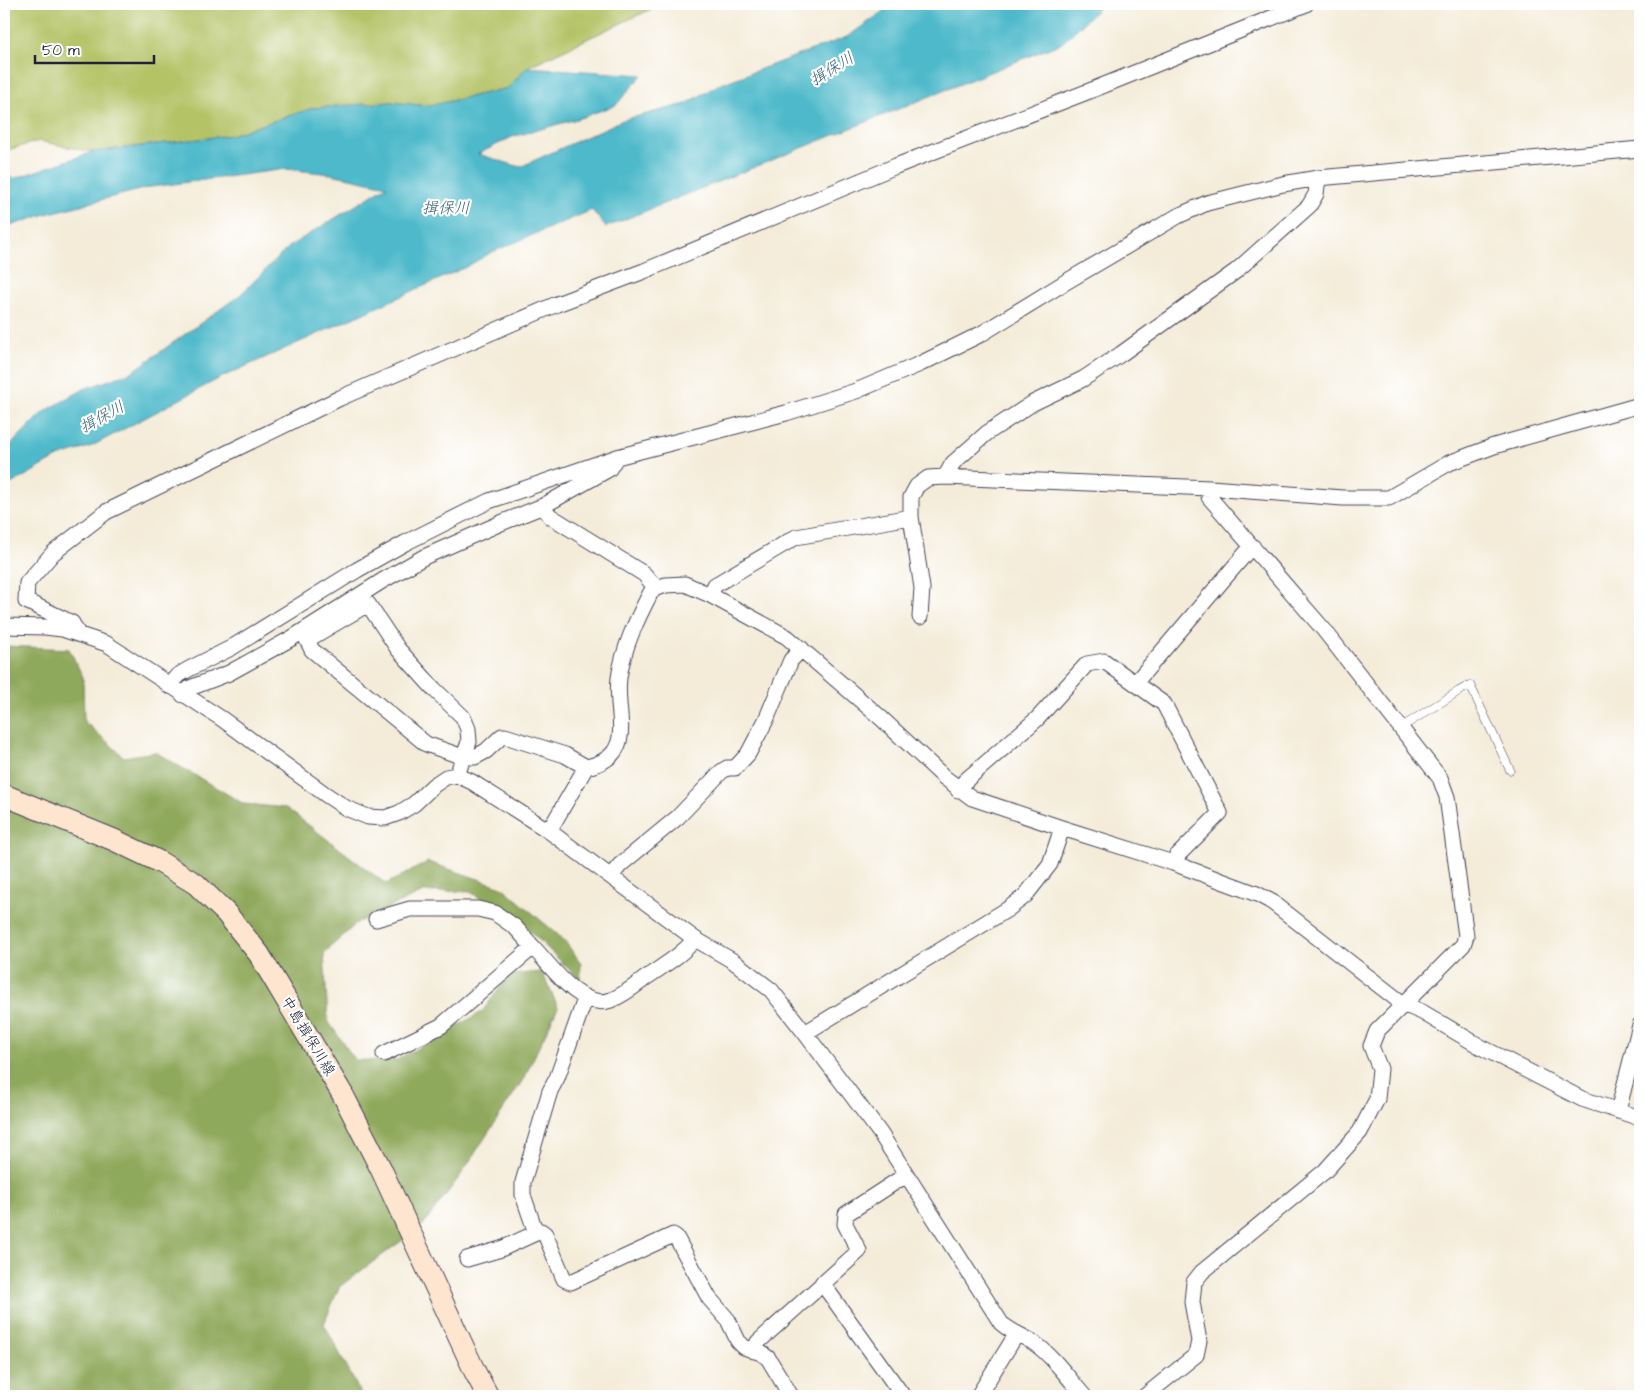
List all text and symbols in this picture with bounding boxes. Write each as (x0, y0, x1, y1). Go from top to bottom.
scale bar (35, 32, 154, 64)
text: 50 m (42, 40, 80, 61)
water label: 揖保川 (806, 47, 858, 91)
water label: 揖保川 (422, 197, 470, 219)
water label: 揖保川 (76, 396, 128, 438)
street label: 中島揖保川線 (276, 992, 340, 1080)

